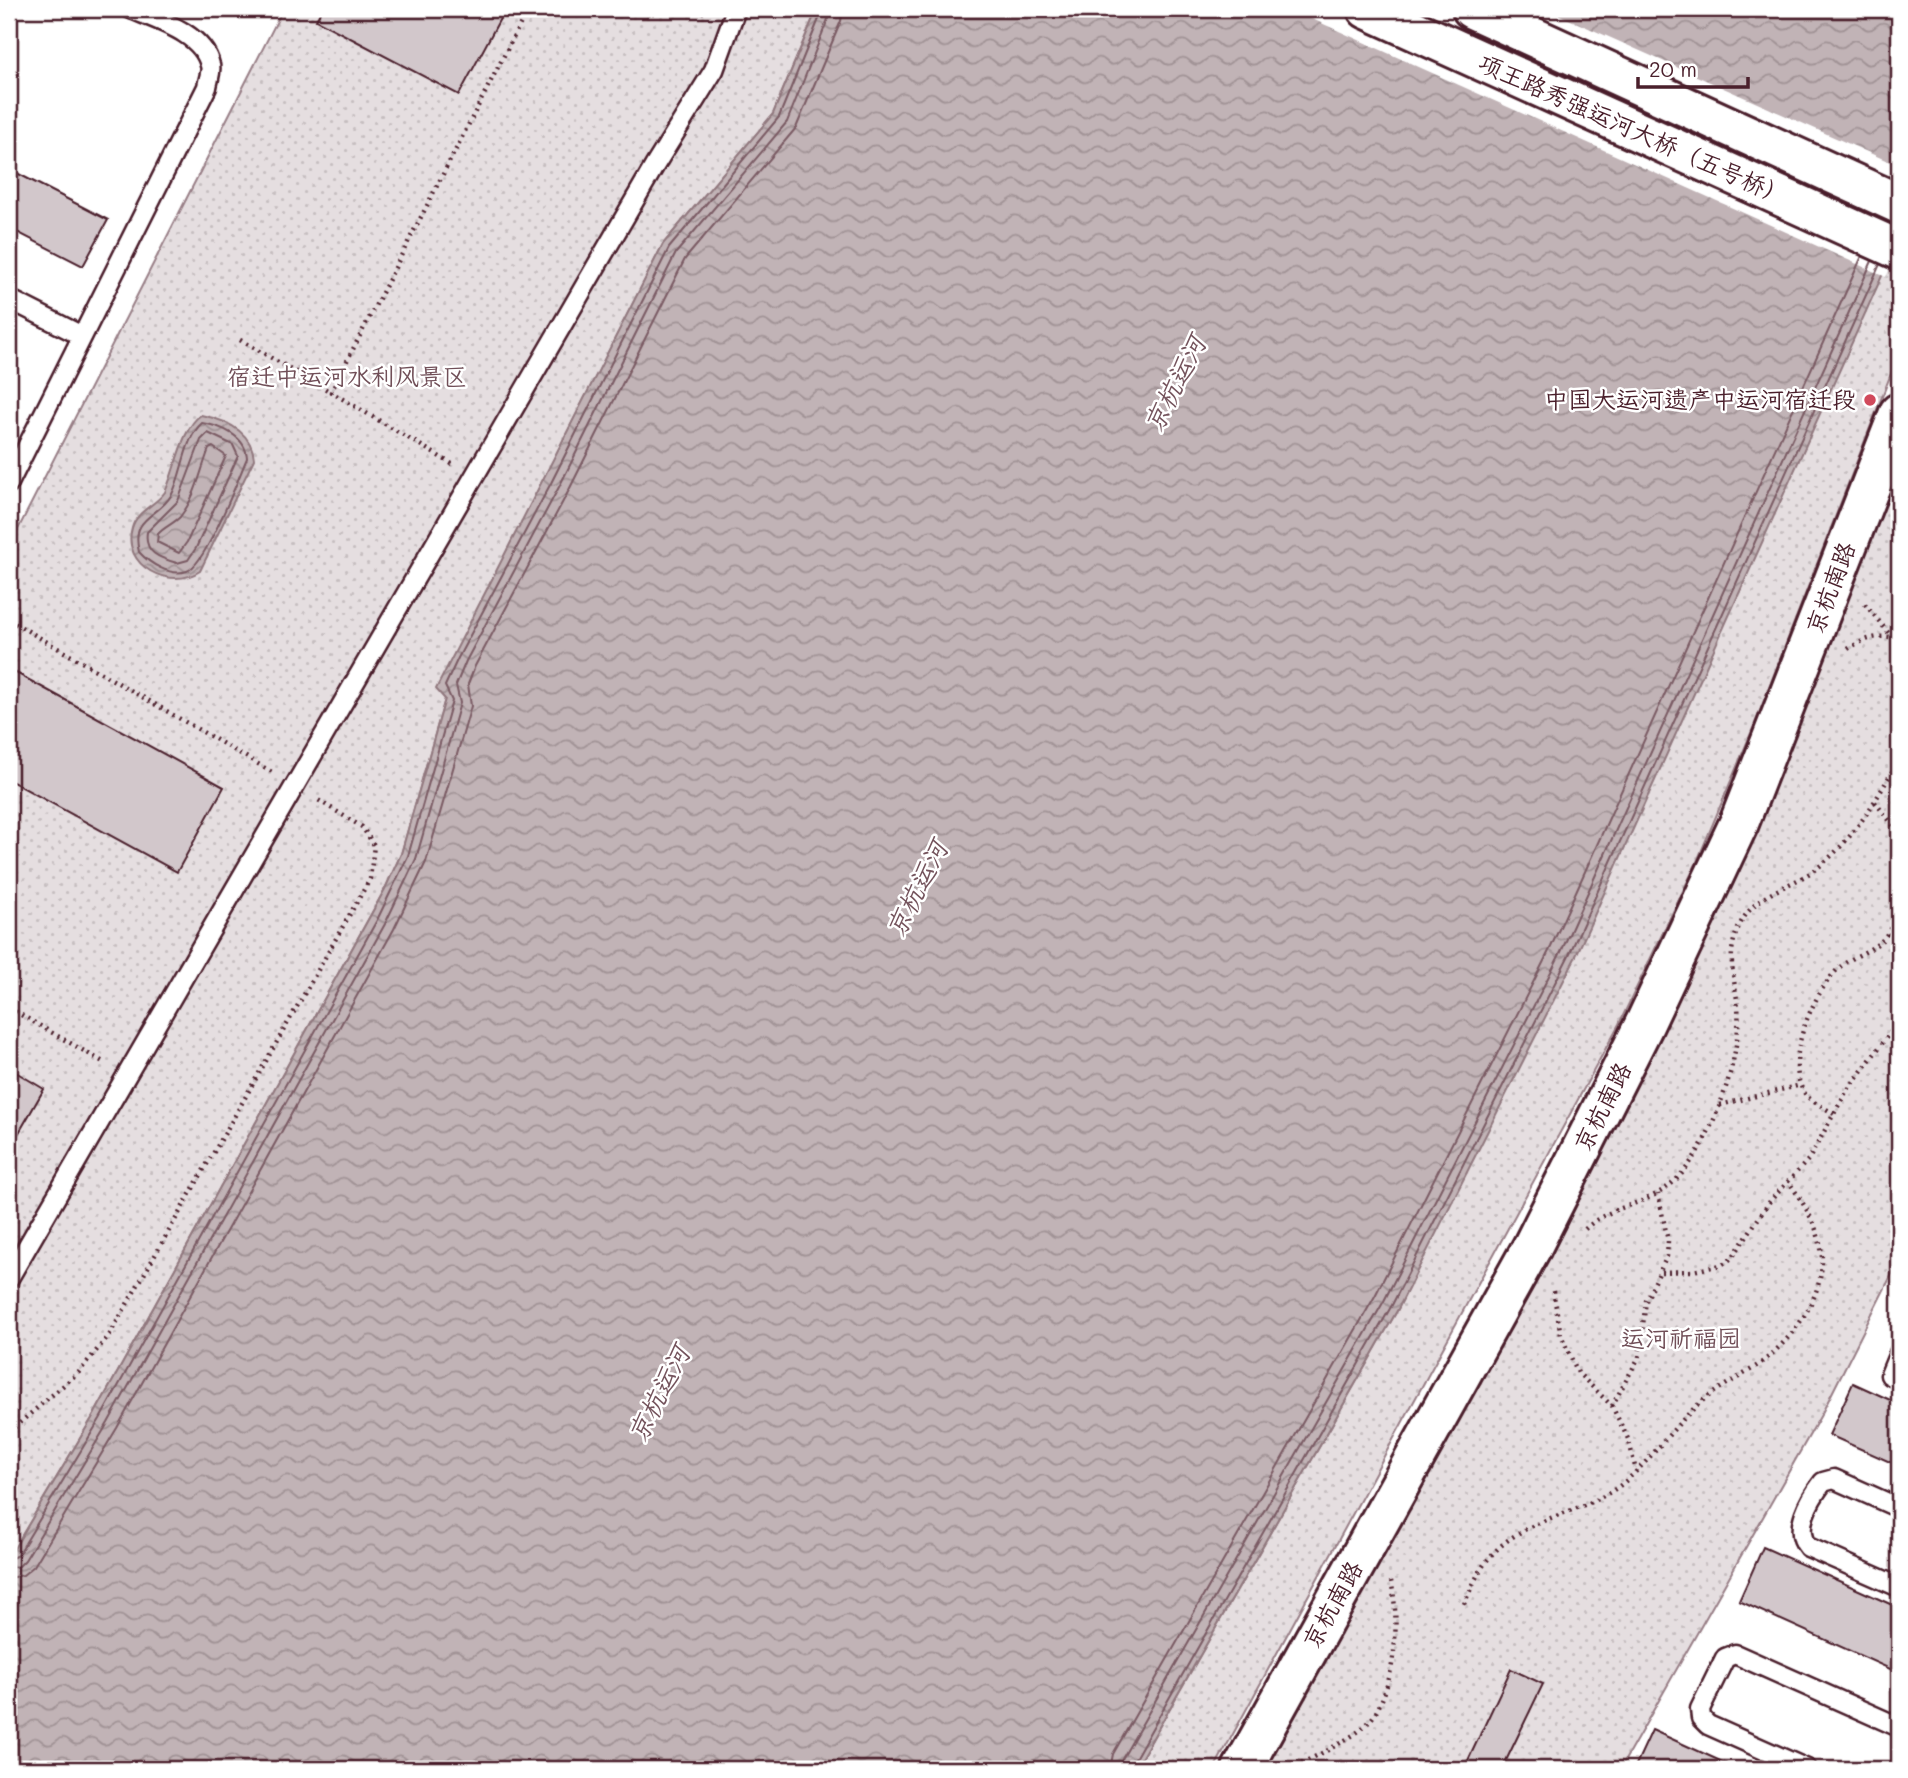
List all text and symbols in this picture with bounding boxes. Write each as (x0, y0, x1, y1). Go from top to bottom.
street label: 项王路秀强运河大桥（五号桥） (1474, 46, 1793, 211)
scale bar (1638, 46, 1749, 90)
text: 20 m (1649, 55, 1697, 82)
water label: 京杭运河 (1135, 326, 1215, 438)
park label: 宿迁中运河水利风景区 (227, 360, 467, 391)
place label: 中国大运河遗产中运河宿迁段 (1544, 383, 1856, 414)
marker: 中国大运河遗产中运河宿迁段 (1862, 392, 1878, 408)
street label: 京杭南路 (1798, 537, 1861, 638)
water label: 京杭运河 (877, 831, 957, 943)
street label: 京杭南路 (1566, 1057, 1637, 1156)
park label: 运河祈福园 (1621, 1322, 1741, 1353)
water label: 京杭运河 (619, 1336, 699, 1448)
street label: 京杭南路 (1295, 1555, 1369, 1654)

